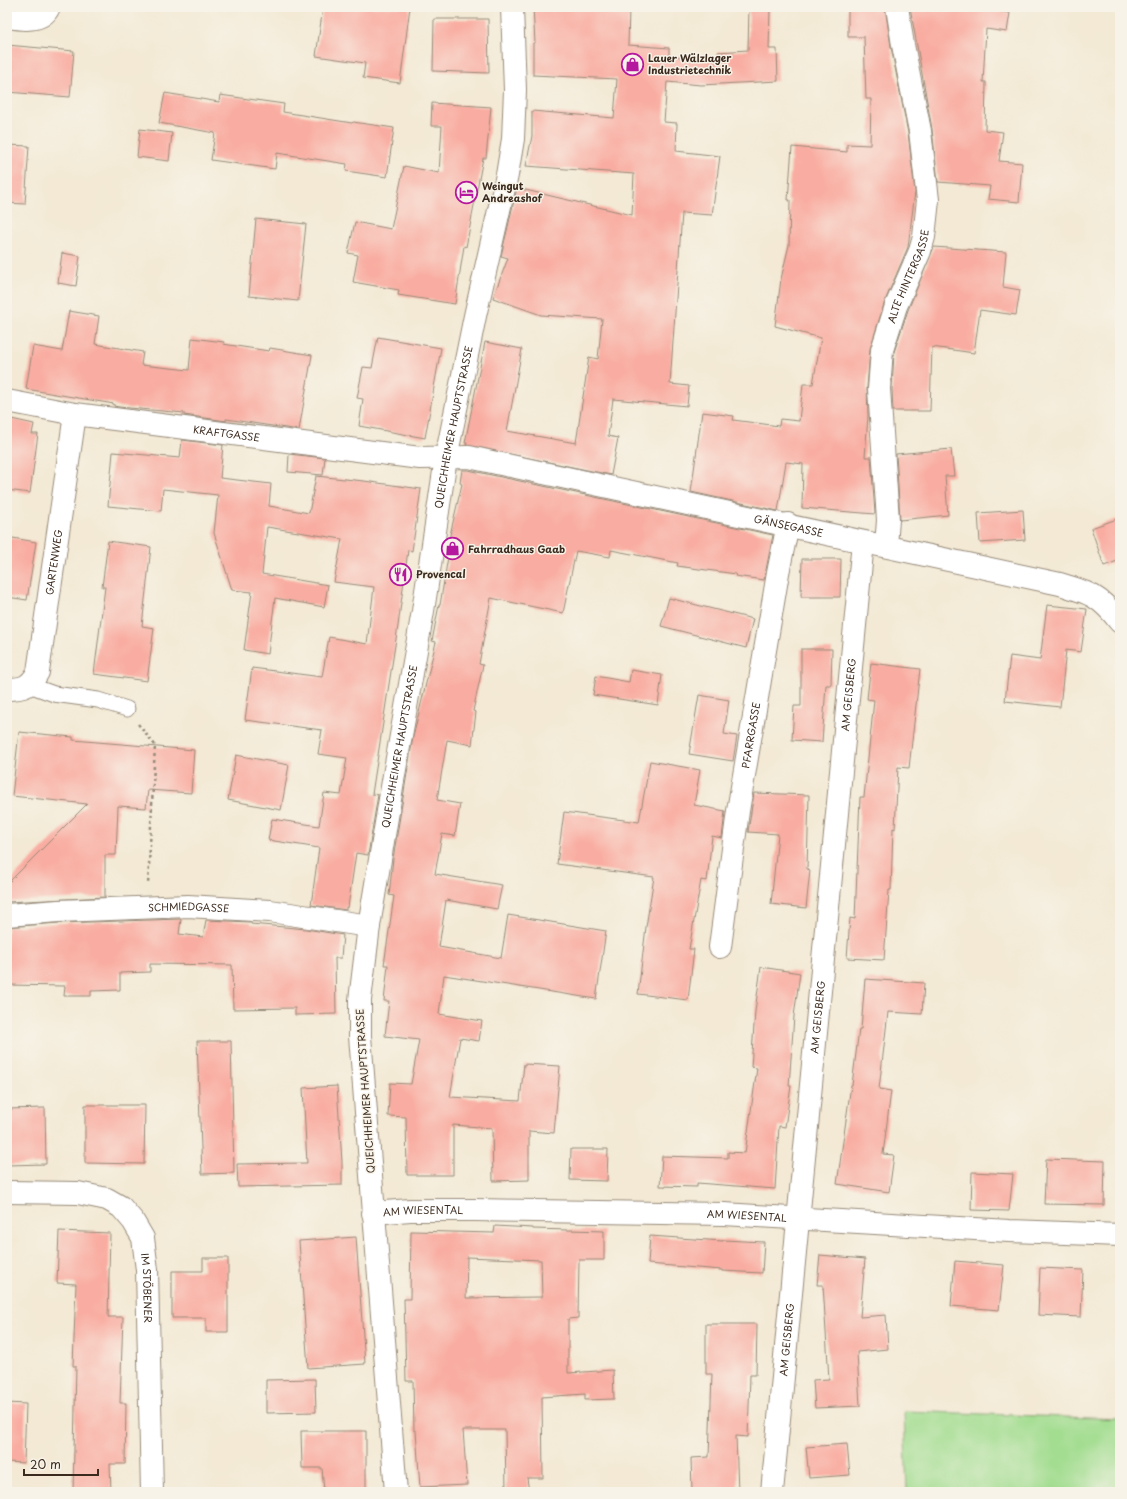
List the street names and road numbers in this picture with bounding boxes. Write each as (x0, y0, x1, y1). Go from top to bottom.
street label: ALTE HINTERGASSE (883, 229, 932, 325)
street label: QUEICHHEIMER HAUPTSTRASSE (431, 344, 476, 509)
street label: KRAFTGASSE (192, 421, 261, 445)
street label: GÄNSEGASSE (753, 510, 825, 540)
street label: GARTENWEG (41, 528, 65, 596)
street label: AM GEISBERG (837, 657, 859, 732)
street label: QUEICHHEIMER HAUPTSTRASSE (377, 664, 420, 829)
street label: PFARRGASSE (737, 701, 763, 769)
street label: SCHMIEDGASSE (148, 898, 230, 916)
street label: AM GEISBERG (806, 980, 828, 1054)
street label: QUEICHHEIMER HAUPTSTRASSE (351, 1008, 378, 1174)
street label: AM WIESENTAL (382, 1202, 463, 1219)
street label: AM WIESENTAL (707, 1206, 787, 1225)
street label: IM STÖBENER (138, 1252, 156, 1323)
street label: AM GEISBERG (775, 1302, 797, 1377)

